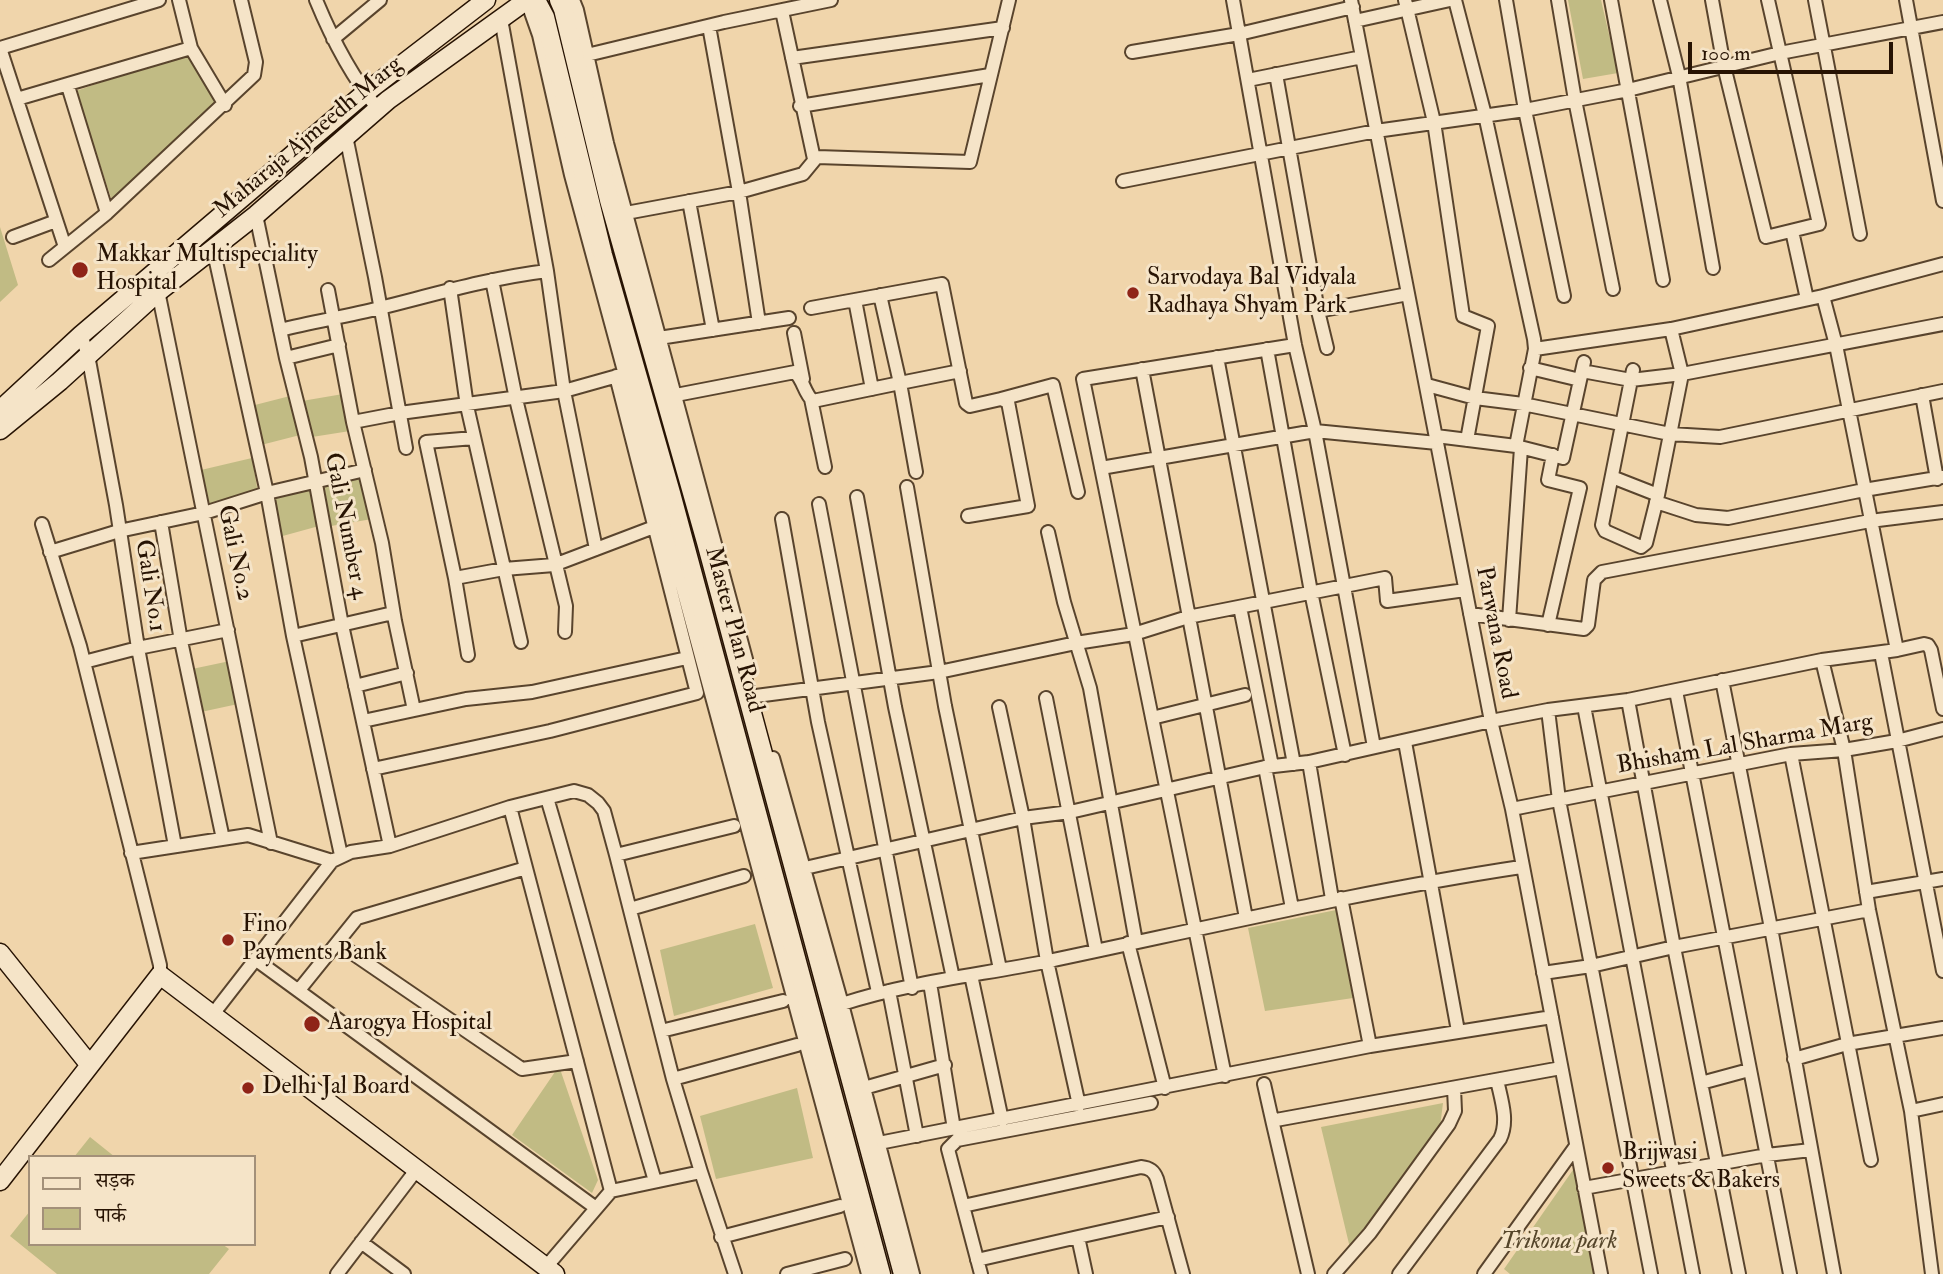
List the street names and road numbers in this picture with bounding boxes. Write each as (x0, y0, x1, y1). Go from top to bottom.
street label: Maharaja Ajmeedh Marg (209, 51, 409, 225)
street label: Gali Number 4 (317, 451, 373, 601)
street label: Gali No.2 (210, 503, 258, 603)
street label: Gali No.1 (127, 538, 171, 634)
street label: Master Plan Road (697, 544, 769, 716)
street label: Parwana Road (1468, 564, 1522, 702)
street label: Bhisham Lal Sharma Marg (1615, 708, 1875, 782)

